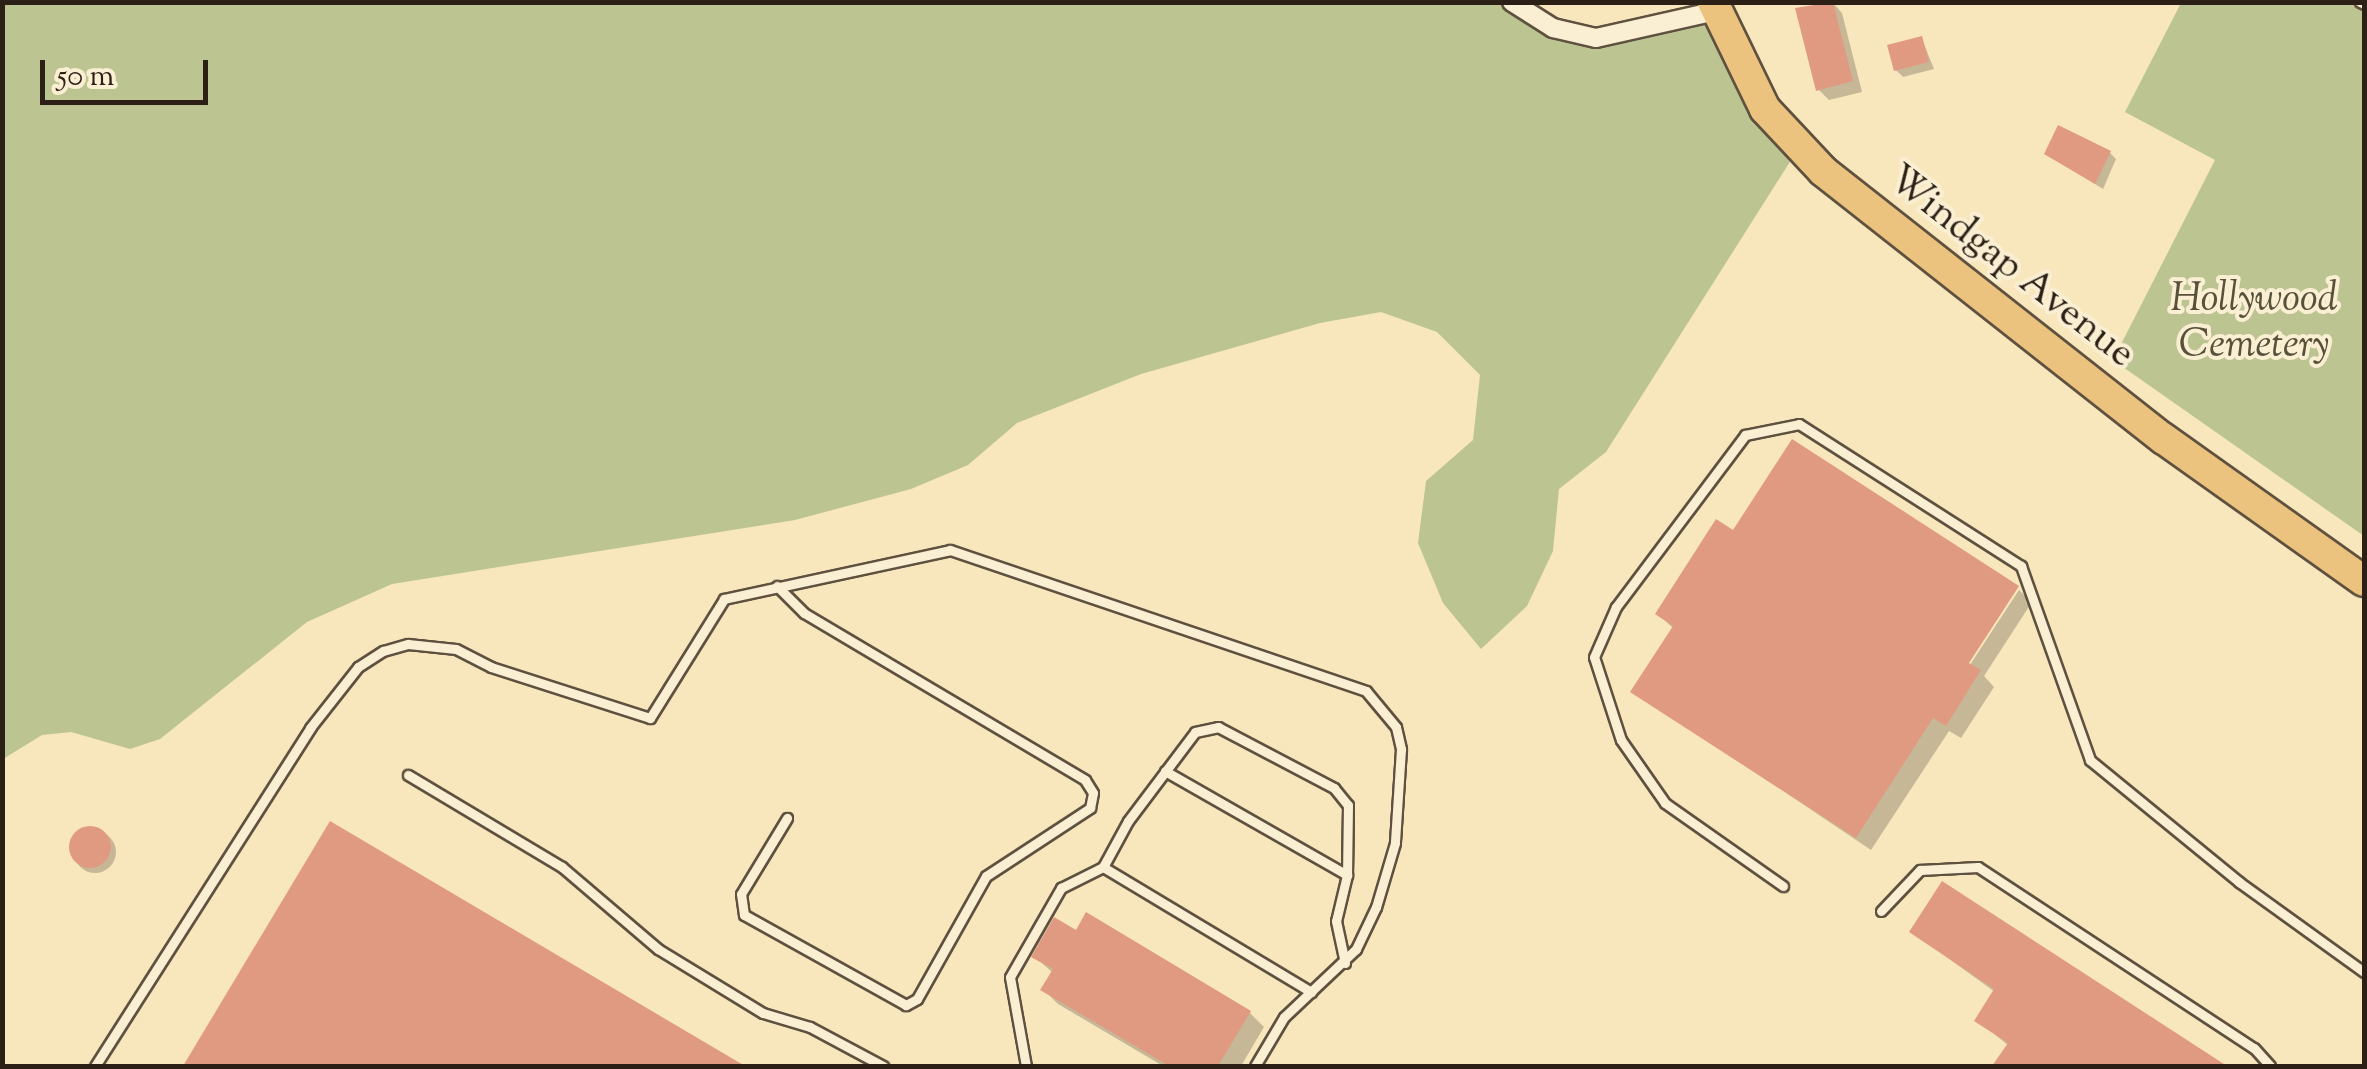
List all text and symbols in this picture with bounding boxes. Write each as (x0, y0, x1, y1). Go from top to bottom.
scale bar (45, 40, 212, 102)
text: 50 m (57, 56, 114, 99)
street label: Windgap Avenue (1877, 156, 2143, 380)
park label: Hollywood Cemetery (2171, 277, 2337, 371)

